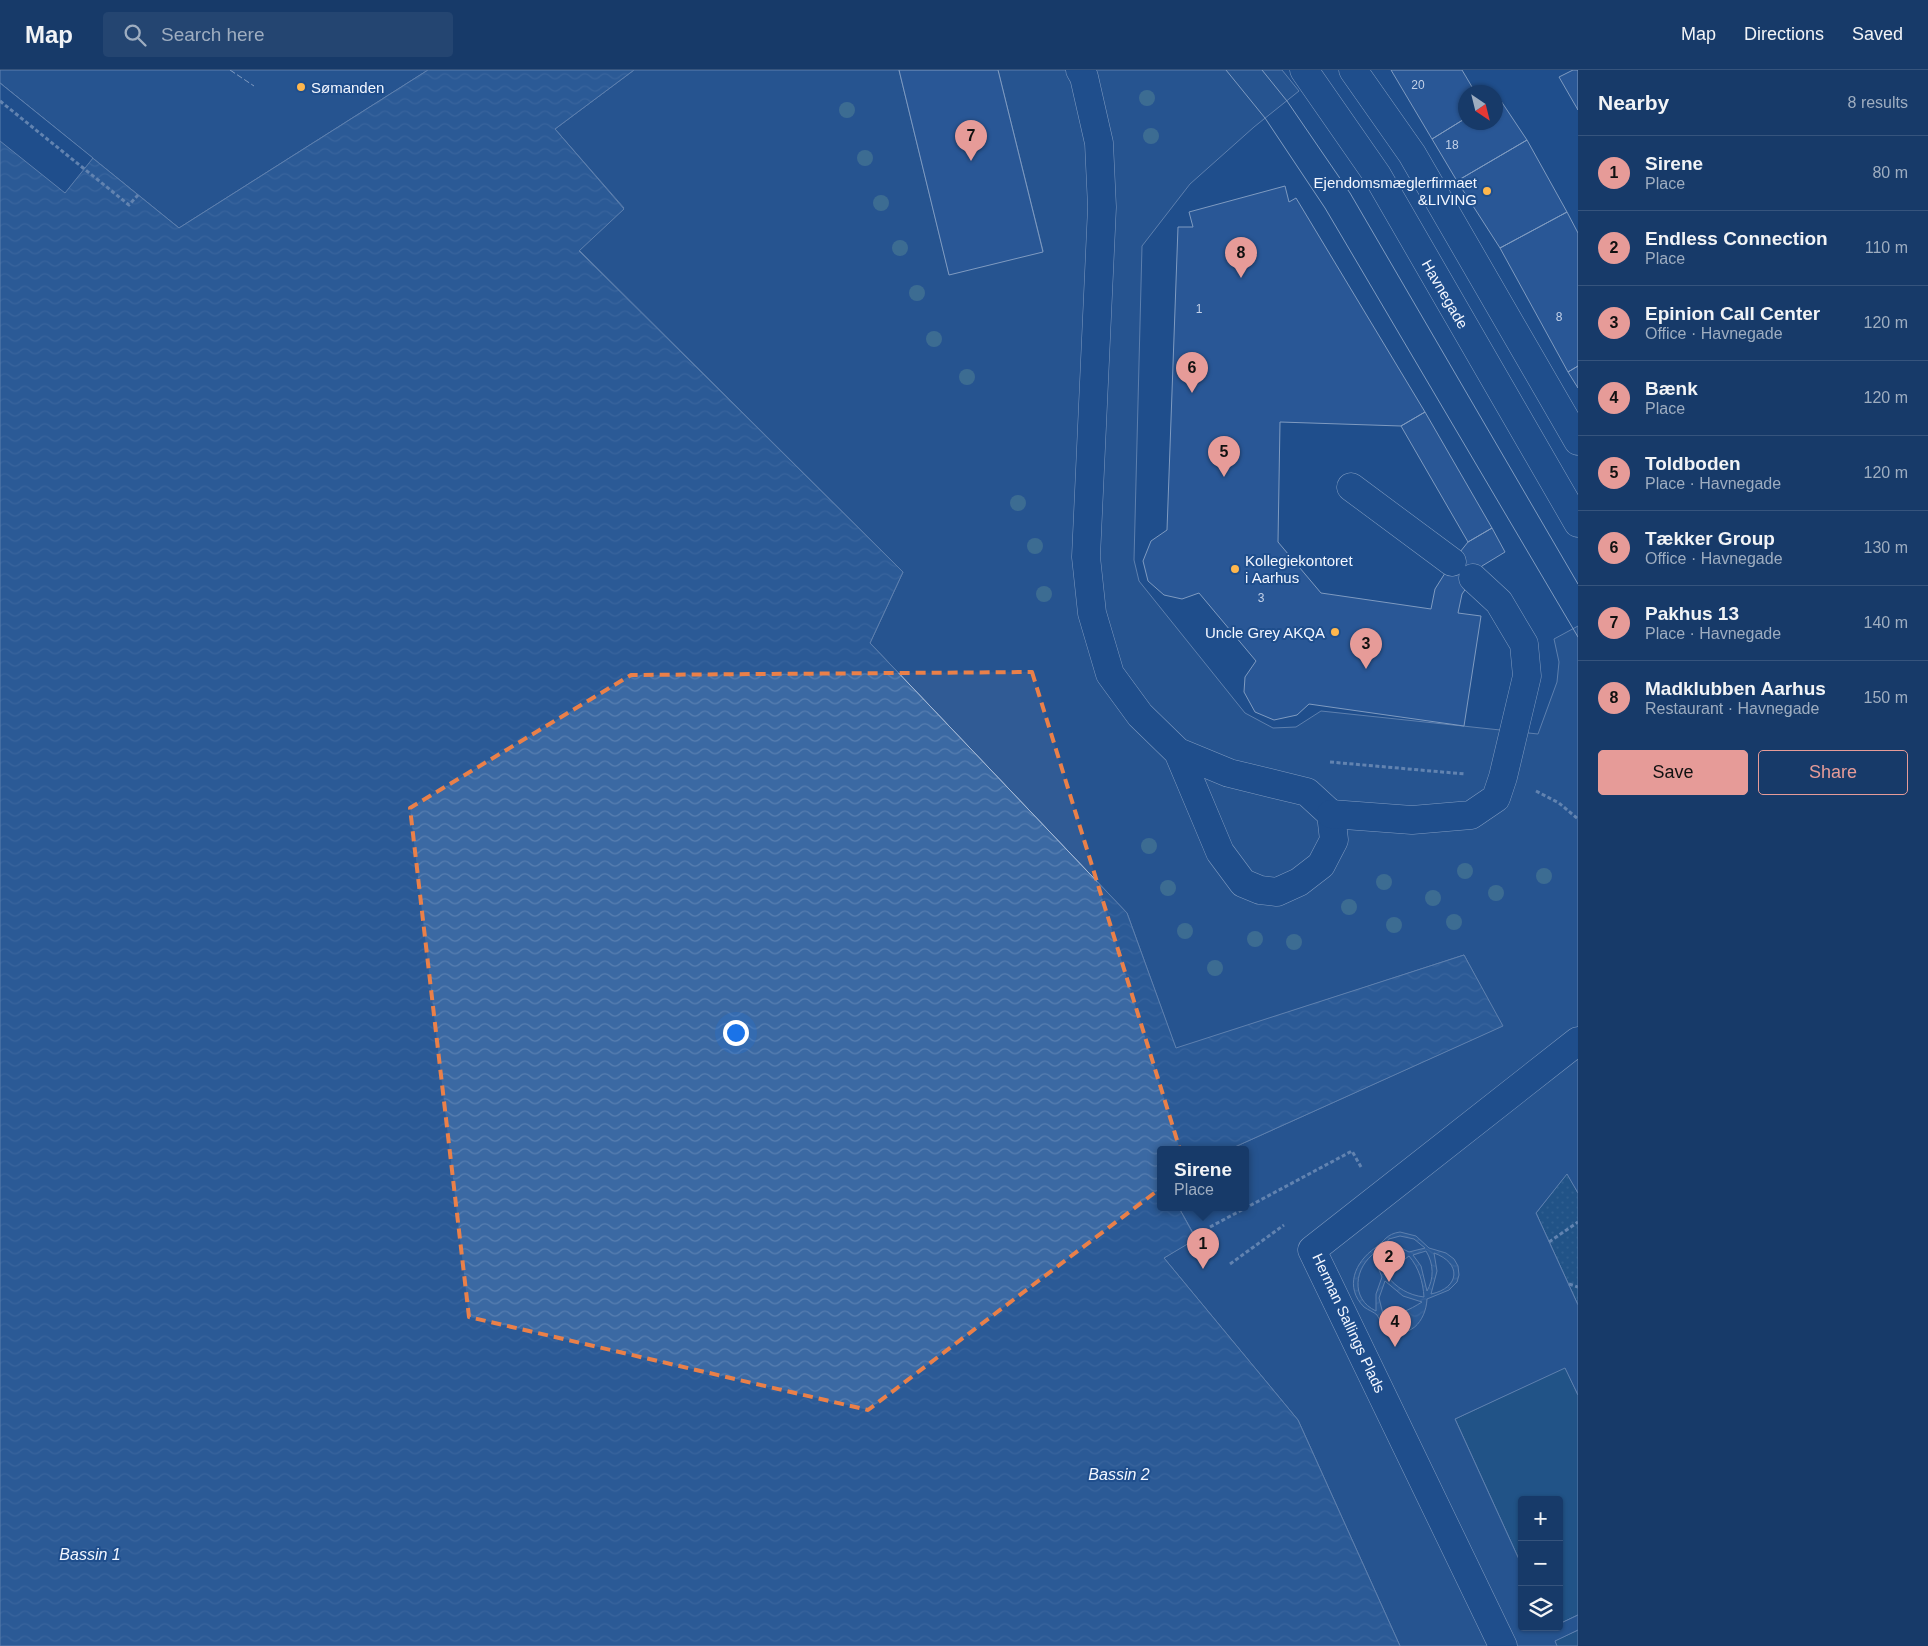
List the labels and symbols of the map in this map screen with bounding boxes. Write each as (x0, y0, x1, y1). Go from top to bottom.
house number: 20 (1411, 78, 1425, 92)
place label: Sømanden (311, 79, 384, 96)
marker: Sømanden (295, 81, 307, 93)
north arrow (1458, 85, 1503, 130)
pin: 7 (955, 120, 987, 161)
house number: 18 (1445, 138, 1459, 152)
place label: Ejendomsmæglerfirmaet &LIVING (1314, 174, 1478, 208)
marker: Ejendomsmæglerfirmaet &LIVING (1481, 185, 1493, 197)
pin: 8 (1225, 237, 1257, 278)
street label: Havnegade (1419, 256, 1472, 331)
house number: 1 (1196, 302, 1203, 316)
house number: 8 (1556, 310, 1563, 324)
pin: 6 (1176, 352, 1208, 393)
pin: 5 (1208, 436, 1240, 477)
place label: Kollegiekontoret i Aarhus (1245, 552, 1353, 586)
marker: Kollegiekontoret i Aarhus (1229, 563, 1241, 575)
house number: 3 (1258, 591, 1265, 605)
place label: Uncle Grey AKQA (1205, 624, 1325, 641)
marker: Uncle Grey AKQA (1329, 626, 1341, 638)
pin: 3 (1350, 628, 1382, 669)
your location (723, 1020, 749, 1046)
pin: 1 (1187, 1228, 1219, 1269)
pin: 2 (1373, 1241, 1405, 1282)
street label: Herman Sallings Plads (1309, 1251, 1389, 1395)
pin: 4 (1379, 1306, 1411, 1347)
water label: Bassin 2 (1088, 1466, 1150, 1483)
water label: Bassin 1 (59, 1546, 121, 1563)

